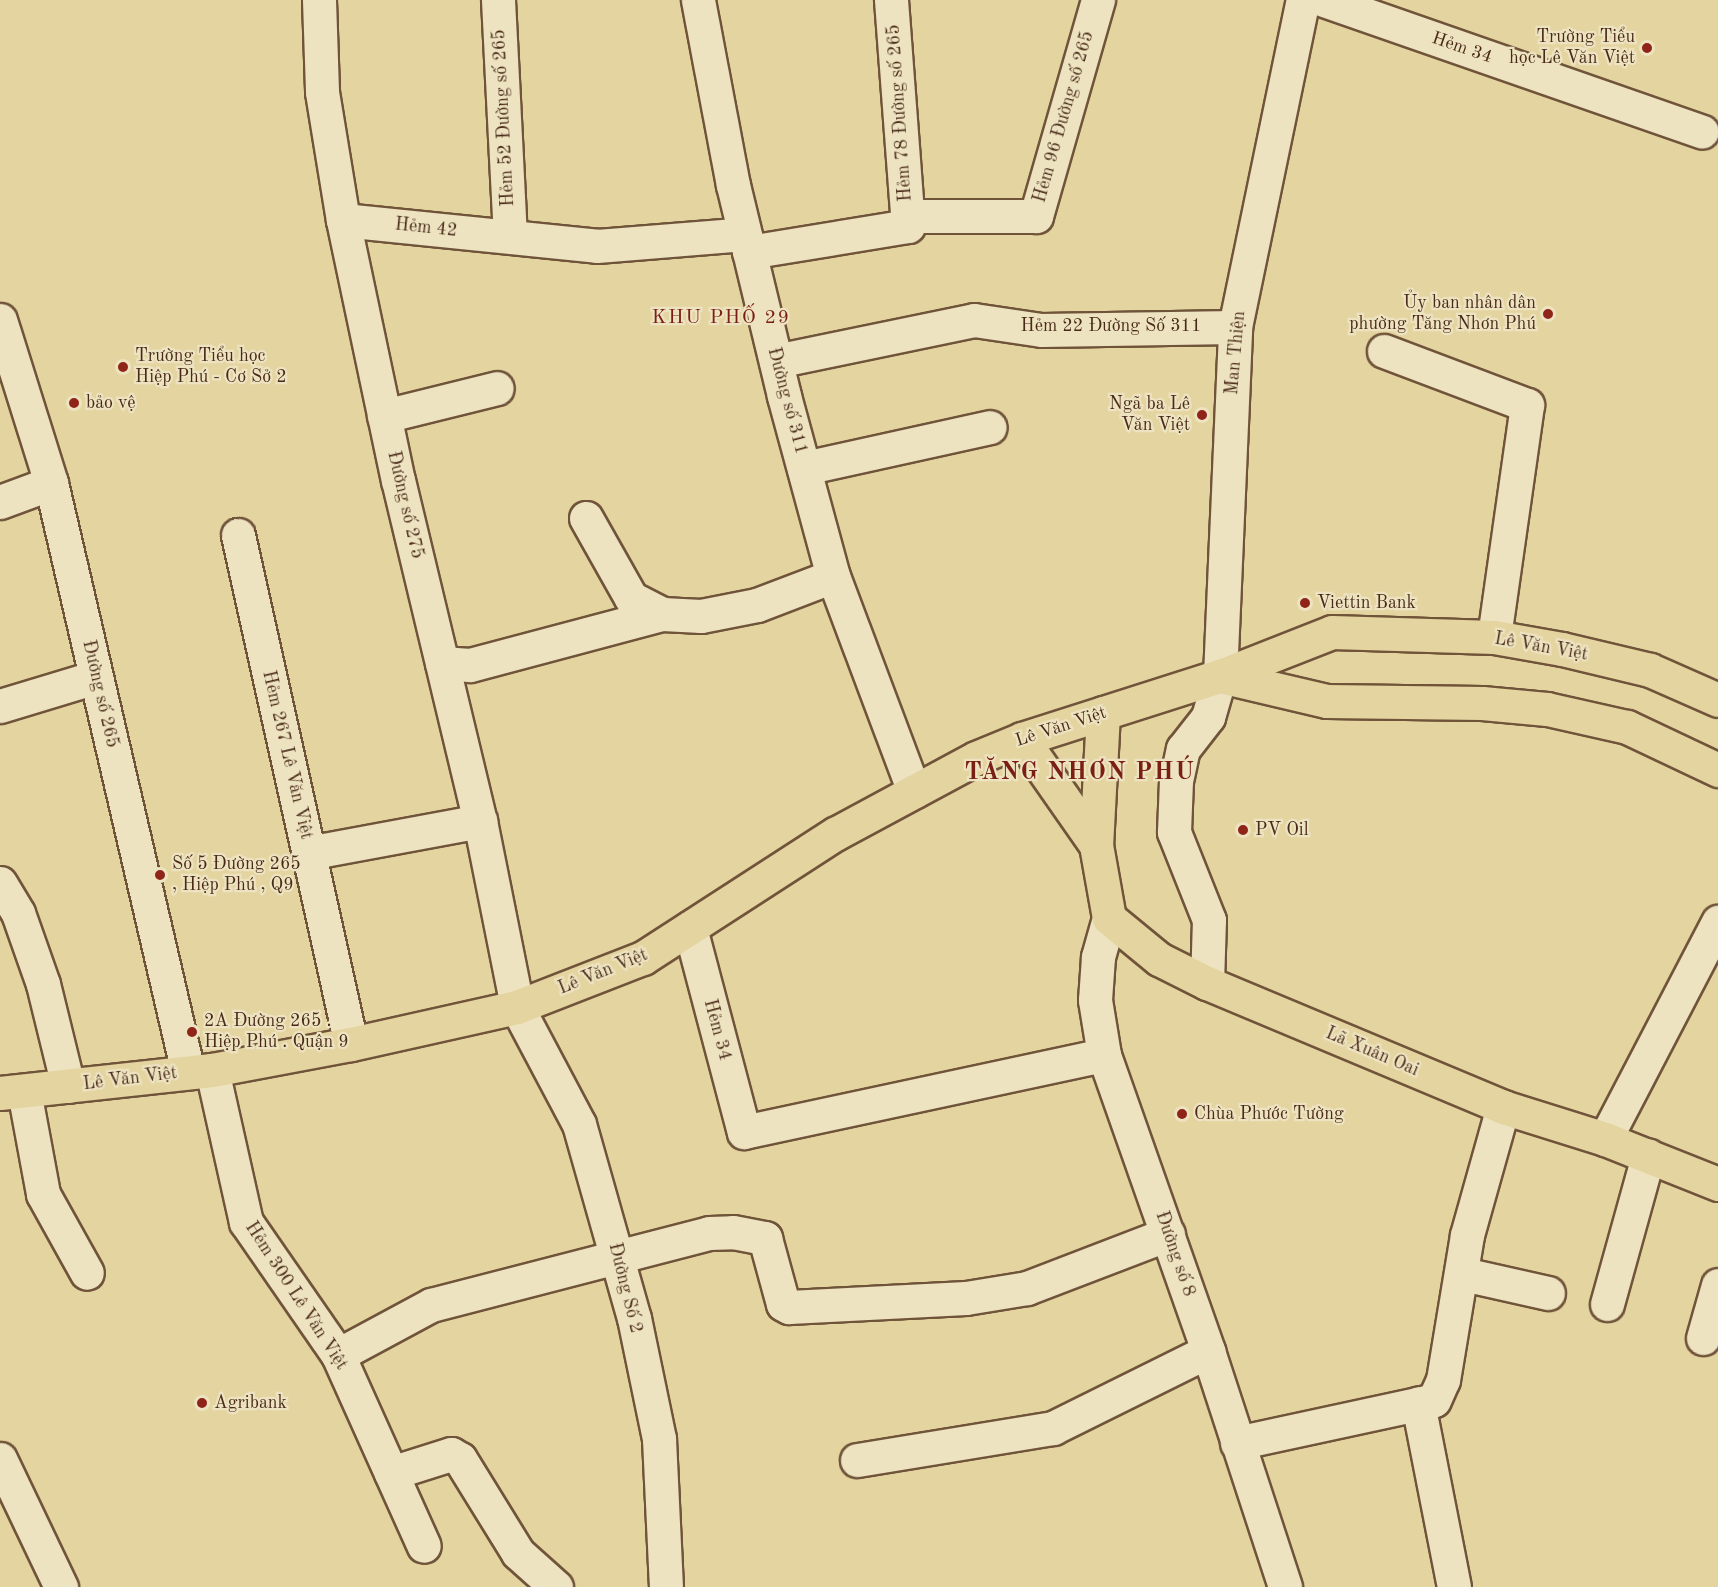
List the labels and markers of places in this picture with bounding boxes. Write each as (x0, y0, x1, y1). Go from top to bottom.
place label: Trường Tiểu học Lê Văn Việt (1509, 27, 1635, 70)
marker: Trường Tiểu học Lê Văn Việt (1640, 41, 1654, 55)
place label: Ủy ban nhân dân phường Tăng Nhơn Phú (1349, 293, 1536, 336)
marker: Ủy ban nhân dân phường Tăng Nhơn Phú (1541, 307, 1555, 321)
place label: Trường Tiểu học Hiệp Phú - Cơ Sở 2 (135, 346, 287, 388)
marker: Trường Tiểu học Hiệp Phú - Cơ Sở 2 (116, 360, 130, 374)
place label: bảo vệ (86, 392, 136, 414)
place label: Ngã ba Lê Văn Việt (1109, 394, 1190, 436)
marker: bảo vệ (67, 396, 81, 410)
marker: Ngã ba Lê Văn Việt (1195, 408, 1209, 422)
place label: Viettin Bank (1317, 592, 1416, 614)
marker: Viettin Bank (1298, 596, 1312, 610)
place label: PV Oil (1255, 819, 1308, 841)
marker: PV Oil (1236, 823, 1250, 837)
place label: Số 5 Đường 265 , Hiệp Phú , Q9 (172, 854, 301, 896)
marker: Số 5 Đường 265 , Hiệp Phú , Q9 (153, 868, 167, 882)
place label: 2A Đường 265 . Hiệp Phú . Quận 9 (204, 1011, 349, 1054)
marker: 2A Đường 265 . Hiệp Phú . Quận 9 (185, 1025, 199, 1039)
place label: Chùa Phước Tường (1194, 1103, 1344, 1125)
marker: Chùa Phước Tường (1175, 1107, 1189, 1121)
place label: Agribank (214, 1392, 287, 1414)
marker: Agribank (195, 1396, 209, 1410)

